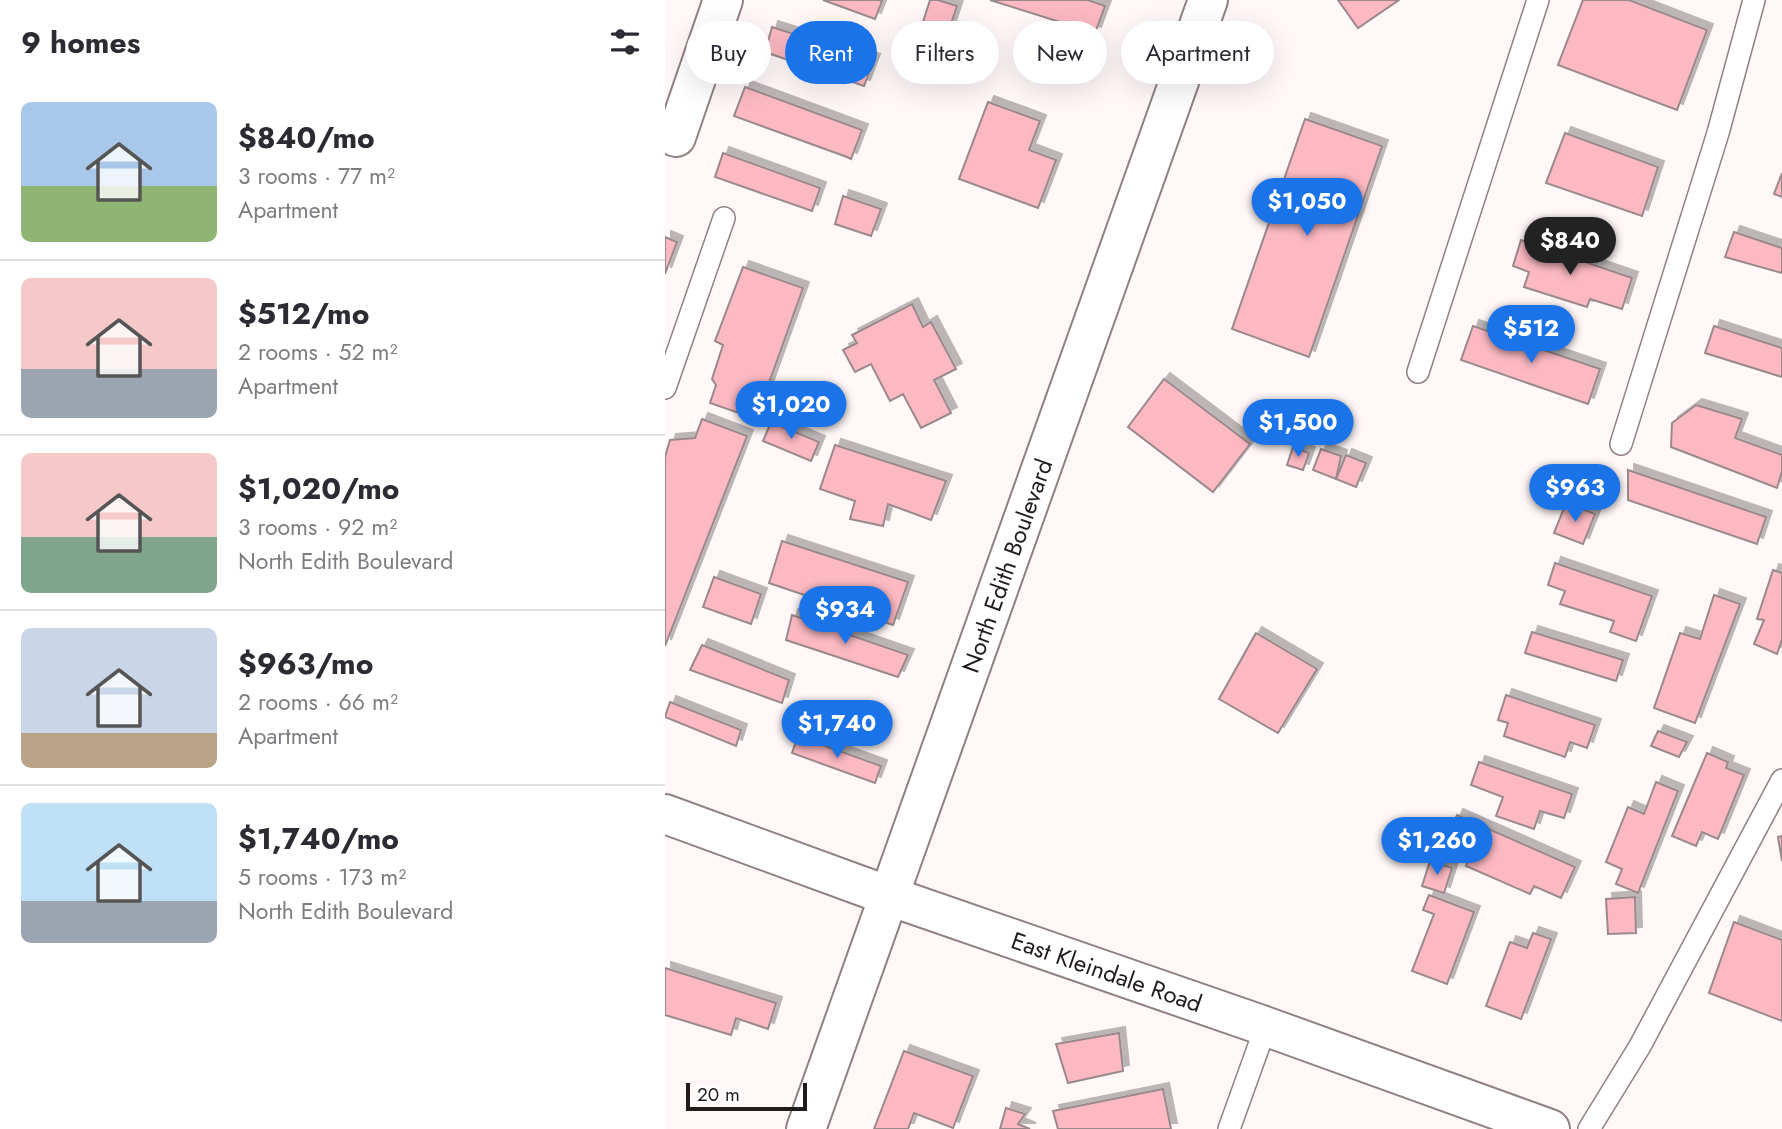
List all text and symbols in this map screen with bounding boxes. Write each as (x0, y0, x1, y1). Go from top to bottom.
text: 9 homes (21, 21, 140, 64)
chip: Buy (686, 21, 771, 84)
chip: Rent (785, 21, 877, 84)
chip: Filters (891, 21, 999, 84)
chip: New (1013, 21, 1107, 84)
chip: Apartment (1121, 21, 1274, 84)
icon: filters (606, 23, 644, 61)
text: $840/mo (238, 116, 375, 159)
icon: home (77, 130, 161, 214)
text: 3 rooms · 77 m² (238, 159, 395, 193)
pin: $1,050 (1250, 178, 1364, 238)
text: $1,050 (1268, 184, 1346, 218)
text: Apartment (238, 193, 338, 227)
pin: $840 (1529, 218, 1611, 277)
text: $840 (1540, 223, 1600, 257)
text: $512/mo (238, 292, 369, 335)
icon: home (77, 306, 161, 390)
pin: $512 (1490, 306, 1572, 365)
text: $512 (1503, 311, 1559, 345)
text: 2 rooms · 52 m² (238, 335, 397, 369)
text: Apartment (238, 369, 338, 403)
pin: $1,020 (734, 382, 848, 441)
text: $1,020 (751, 387, 831, 421)
pin: $1,500 (1241, 400, 1355, 459)
text: $1,500 (1259, 405, 1337, 439)
street label: North Edith Boulevard (952, 454, 1061, 677)
pin: $963 (1534, 464, 1616, 524)
text: $1,020/mo (238, 467, 400, 510)
text: $963 (1545, 470, 1605, 504)
icon: home (77, 481, 161, 565)
text: 3 rooms · 92 m² (238, 510, 397, 544)
text: North Edith Boulevard (238, 544, 453, 578)
pin: $934 (804, 586, 886, 646)
text: $934 (815, 592, 875, 626)
text: $963/mo (238, 642, 373, 685)
icon: home (77, 656, 161, 740)
text: 2 rooms · 66 m² (238, 685, 398, 719)
pin: $1,740 (780, 700, 894, 760)
text: $1,740 (798, 706, 876, 740)
text: Apartment (238, 719, 338, 753)
text: $1,740/mo (238, 817, 399, 860)
pin: $1,260 (1380, 818, 1494, 877)
text: $1,260 (1397, 823, 1477, 857)
icon: home (77, 831, 161, 915)
text: 5 rooms · 173 m² (238, 860, 406, 894)
text: North Edith Boulevard (238, 894, 453, 928)
street label: East Kleindale Road (1007, 922, 1207, 1021)
scale bar (686, 1080, 807, 1112)
text: 20 m (697, 1081, 740, 1108)

